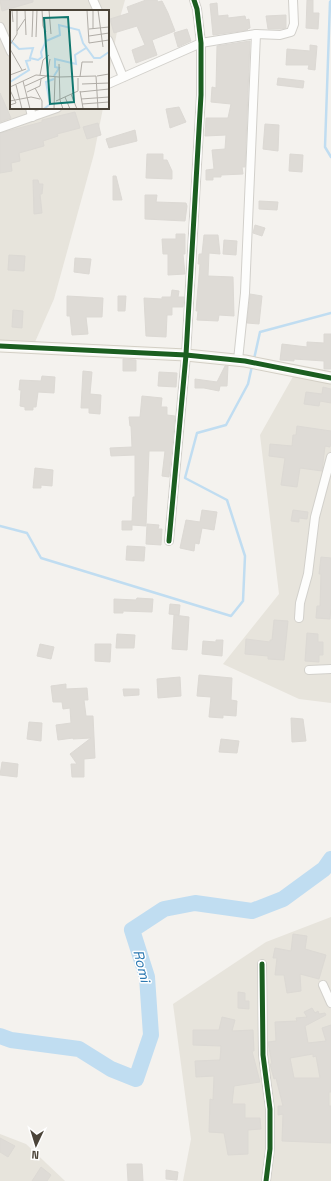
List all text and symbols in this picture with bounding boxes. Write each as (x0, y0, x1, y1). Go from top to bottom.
inset map (10, 10, 109, 109)
water label: Romi (129, 948, 155, 986)
north arrow (16, 1125, 56, 1165)
text: N (31, 1148, 39, 1162)

